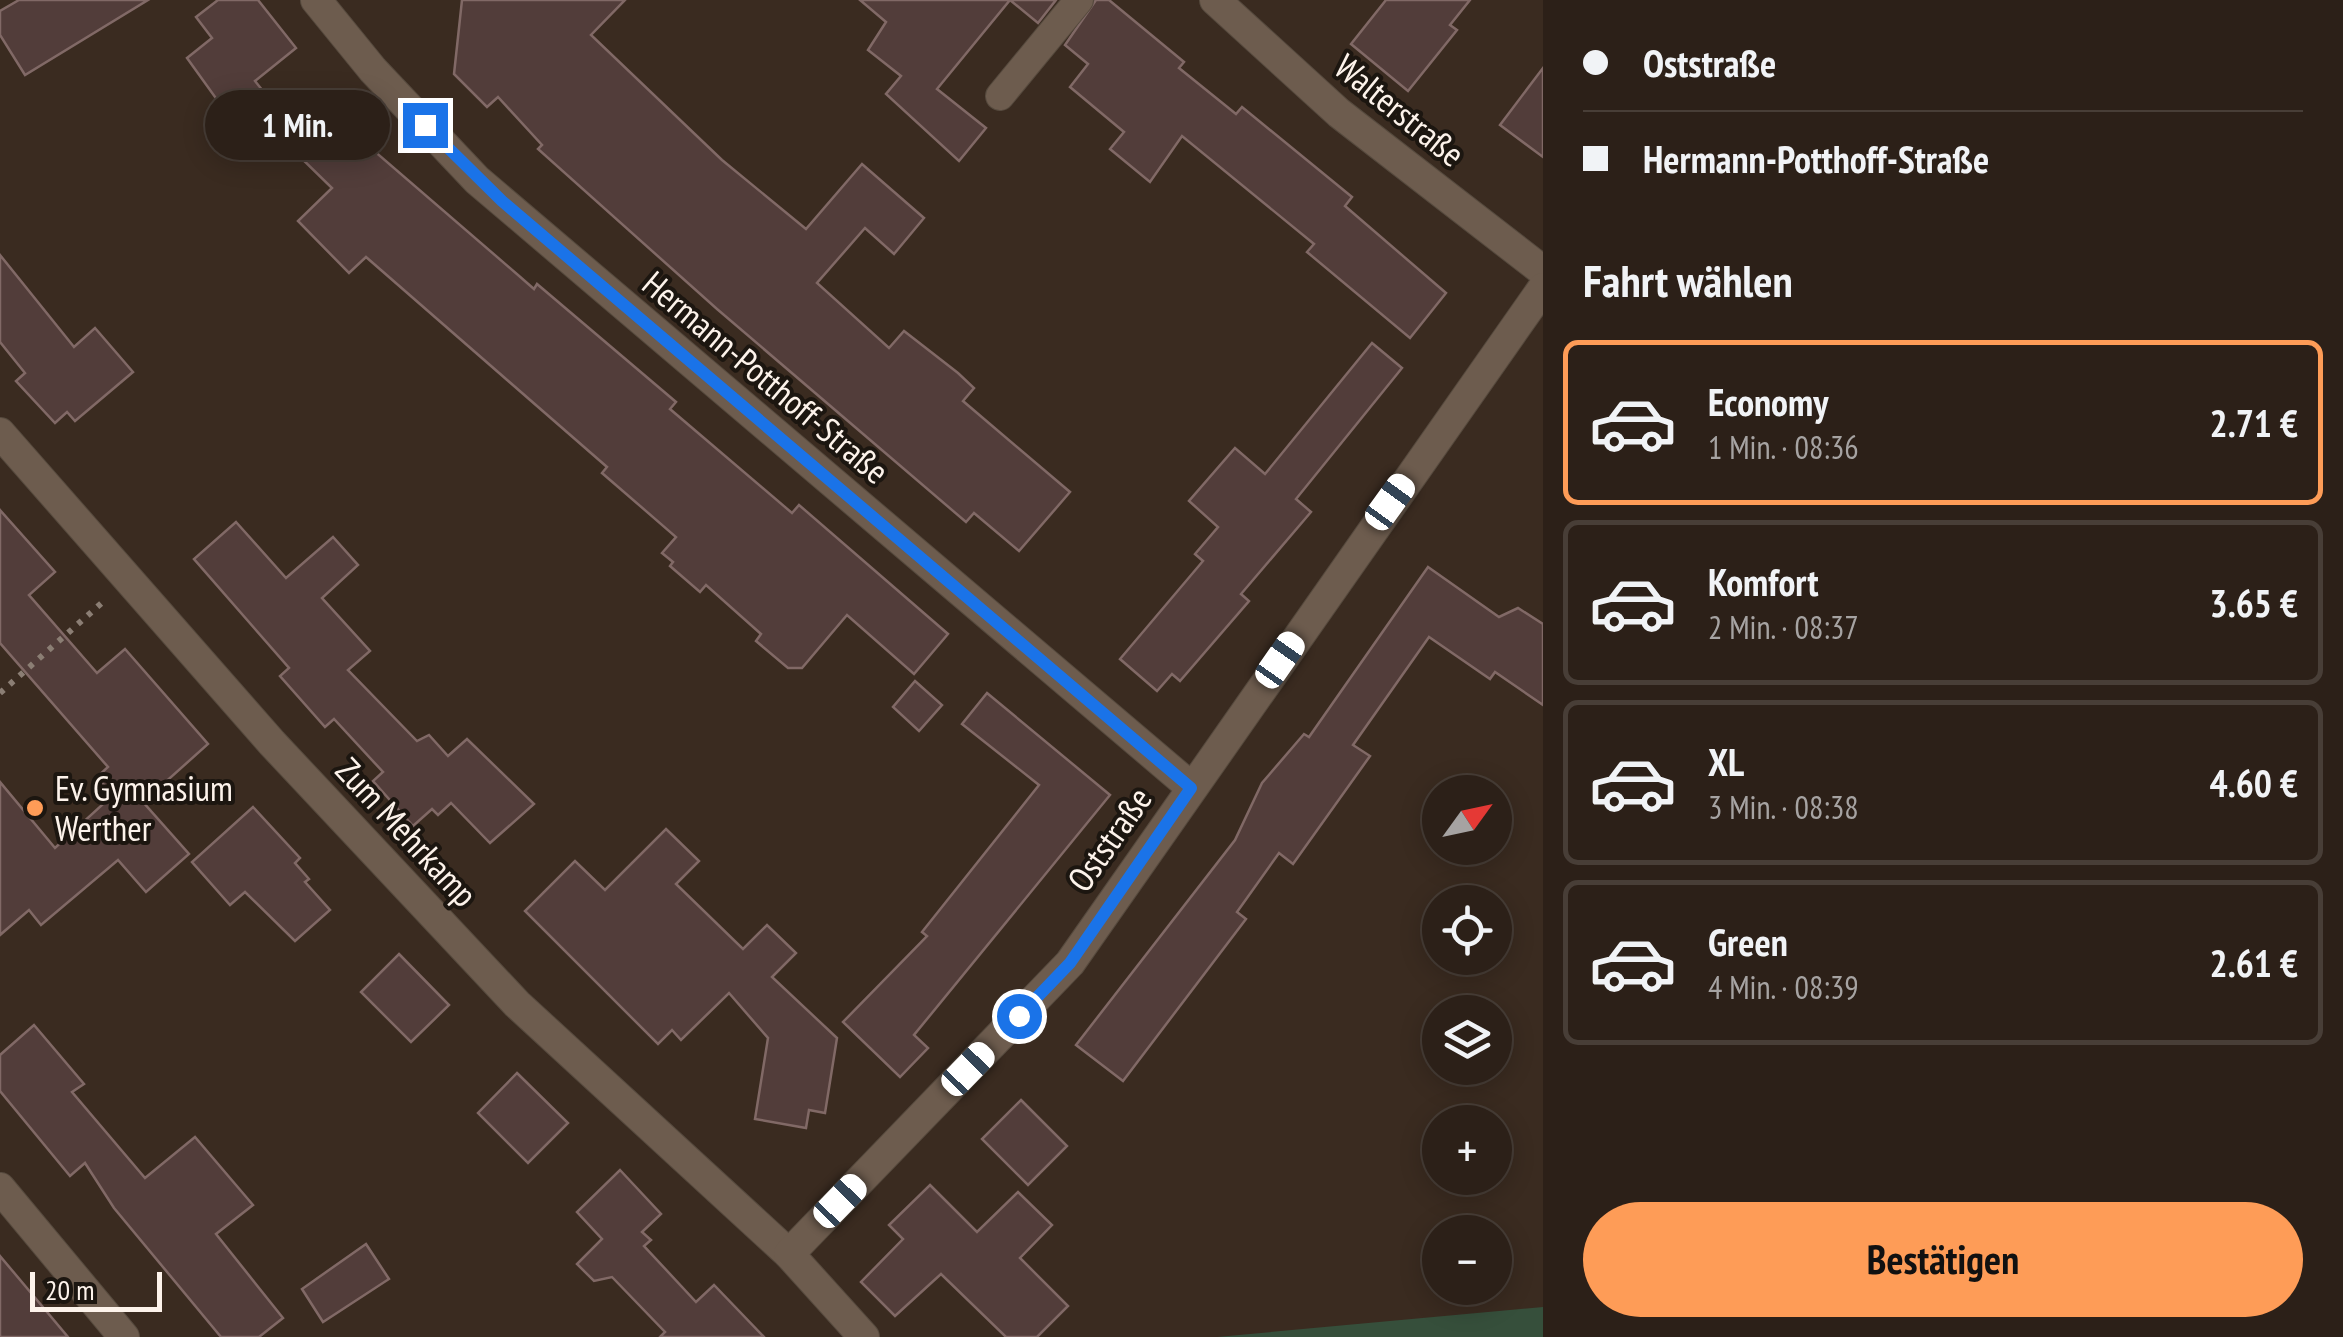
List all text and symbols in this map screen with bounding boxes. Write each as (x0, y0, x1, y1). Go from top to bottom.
text: Oststraße (1643, 38, 1776, 87)
street label: Walterstraße (1326, 44, 1474, 176)
callout: 1 Min. (205, 90, 390, 160)
route end (403, 103, 448, 148)
text: 1 Min. (262, 104, 333, 146)
text: Hermann-Potthoff-Straße (1643, 134, 1989, 183)
text: Fahrt wählen (1583, 251, 1793, 309)
street label: Hermann-Potthoff-Straße (633, 260, 899, 494)
text: Economy (1708, 377, 1828, 426)
icon: car (1588, 378, 1678, 468)
text: 2.71 € (2209, 398, 2298, 447)
text: 1 Min. · 08:36 (1708, 426, 1859, 468)
car (1360, 469, 1420, 535)
text: Komfort (1708, 557, 1819, 606)
icon: car (1588, 558, 1678, 648)
text: 3.65 € (2209, 578, 2298, 627)
text: 2 Min. · 08:37 (1708, 606, 1859, 648)
car (1251, 627, 1309, 693)
text: XL (1708, 737, 1744, 786)
icon: car (1588, 738, 1678, 828)
street label: Zum Mehrkamp (326, 748, 488, 916)
text: 4.60 € (2209, 758, 2298, 807)
place label: Ev. Gymnasium Werther (55, 765, 233, 851)
north arrow (1422, 775, 1512, 865)
map controls (1422, 775, 1512, 1305)
street label: Oststraße (1057, 778, 1161, 900)
text: 3 Min. · 08:38 (1708, 786, 1859, 828)
marker: Ev. Gymnasium Werther (24, 797, 46, 819)
button: locate (1422, 885, 1512, 975)
text: Green (1708, 917, 1788, 966)
icon: car (1588, 918, 1678, 1008)
text: 2.61 € (2209, 938, 2298, 987)
text: 4 Min. · 08:39 (1708, 966, 1859, 1008)
route start (997, 994, 1042, 1039)
button: layers (1422, 995, 1512, 1085)
car (936, 1037, 1000, 1101)
button: + (1422, 1105, 1512, 1195)
car (808, 1169, 872, 1233)
button: Bestätigen (1583, 1202, 2303, 1317)
button: − (1422, 1215, 1512, 1305)
scale bar (30, 1267, 162, 1312)
text: 20 m (45, 1271, 94, 1308)

